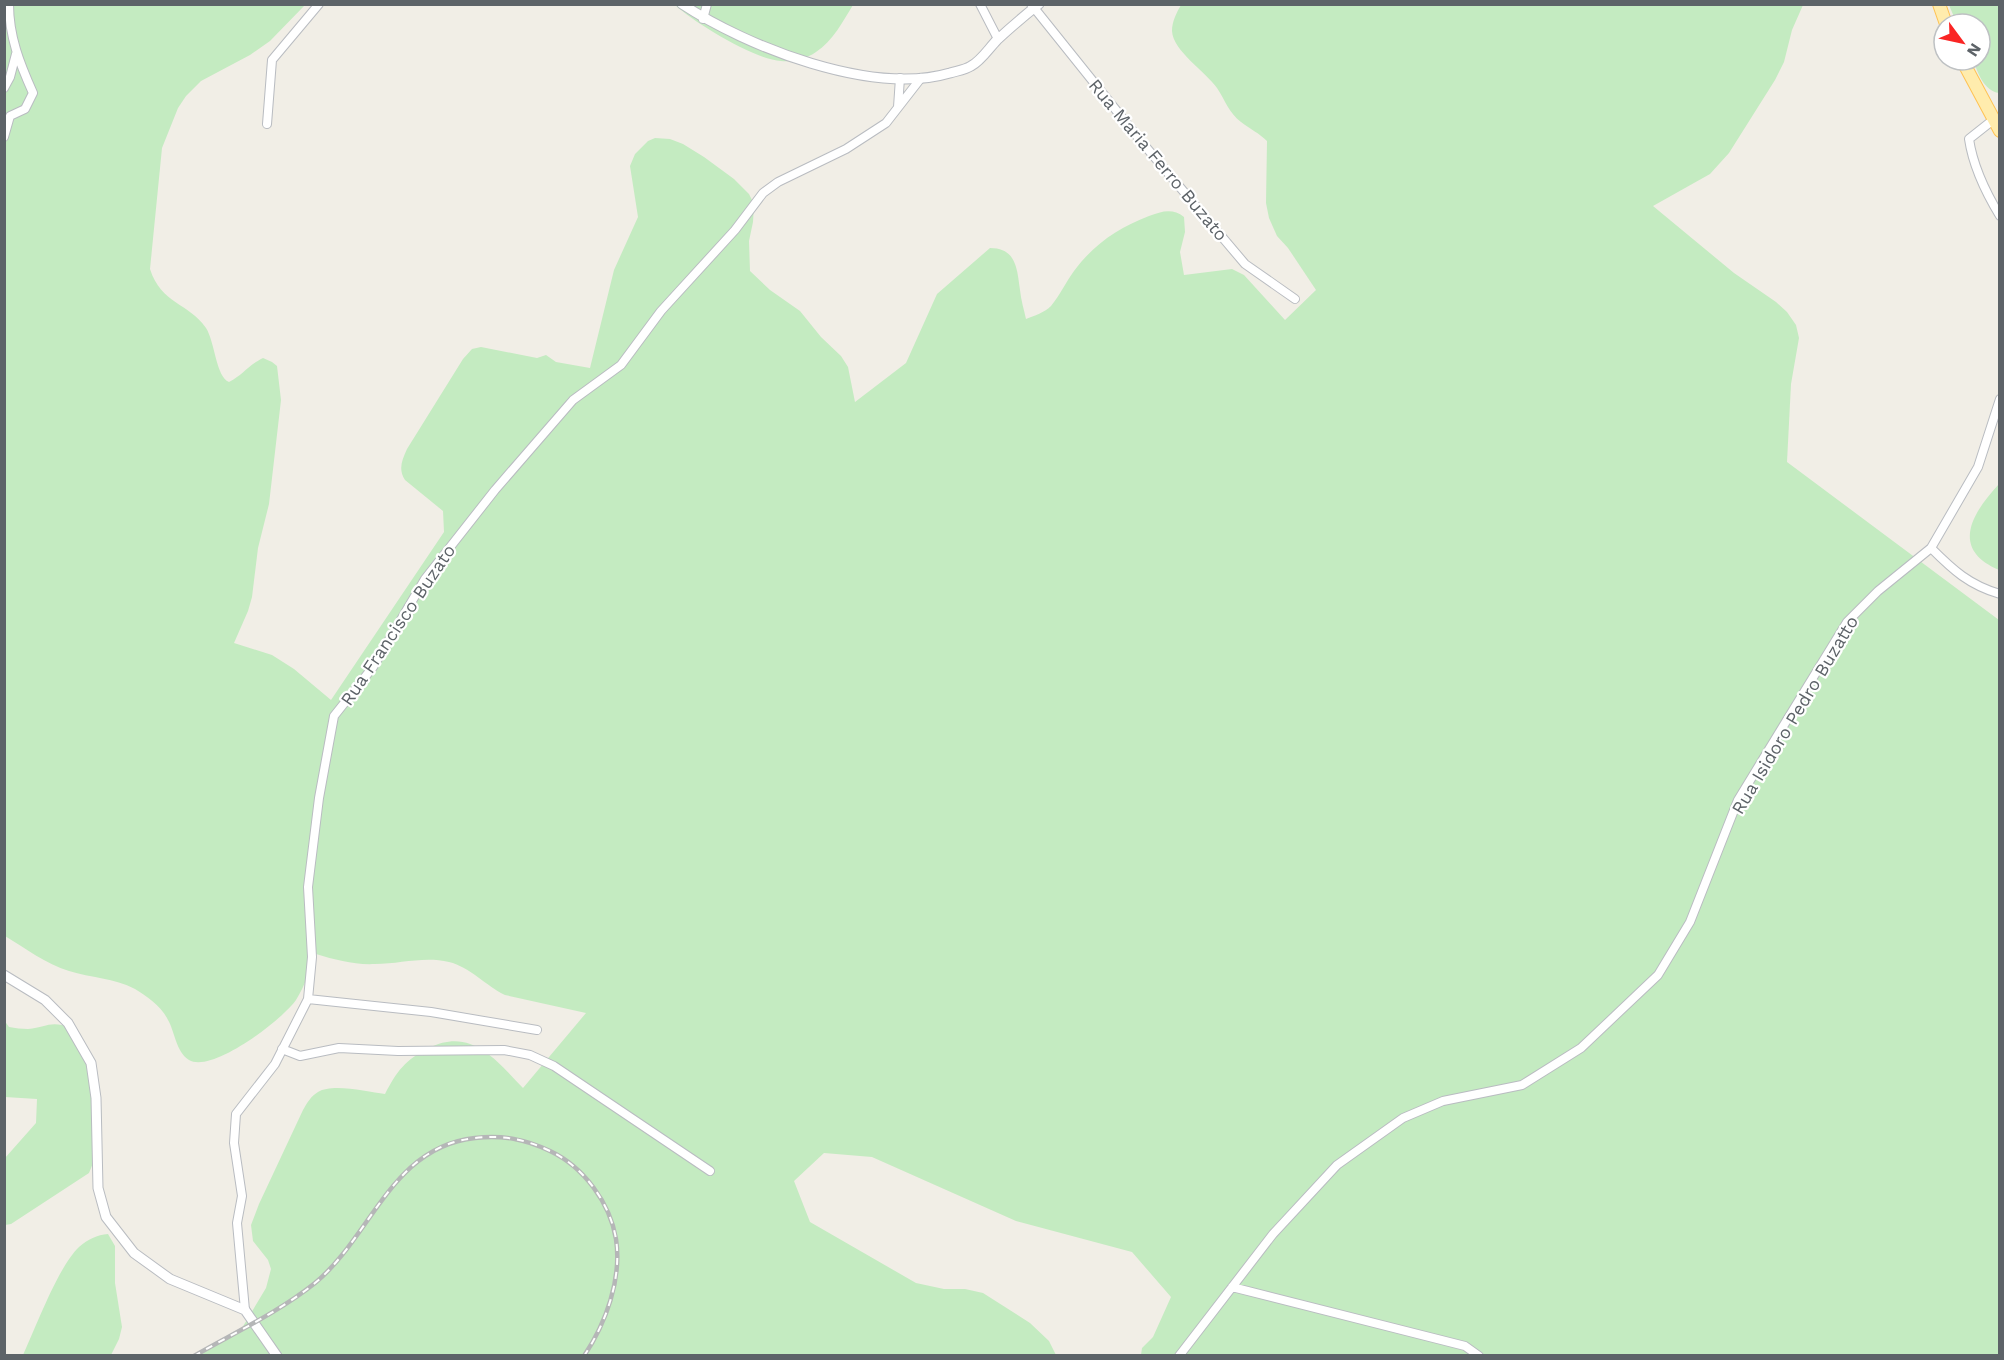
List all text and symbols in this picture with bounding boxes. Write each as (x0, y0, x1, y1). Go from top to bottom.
north arrow (1932, 12, 1992, 72)
text: N (1963, 40, 1985, 60)
street label: Rua Maria Ferro Buzato (1085, 75, 1232, 245)
street label: Rua Francisco Buzato (336, 540, 459, 709)
street label: Rua Isidoro Pedro Buzatto (1727, 612, 1862, 818)

